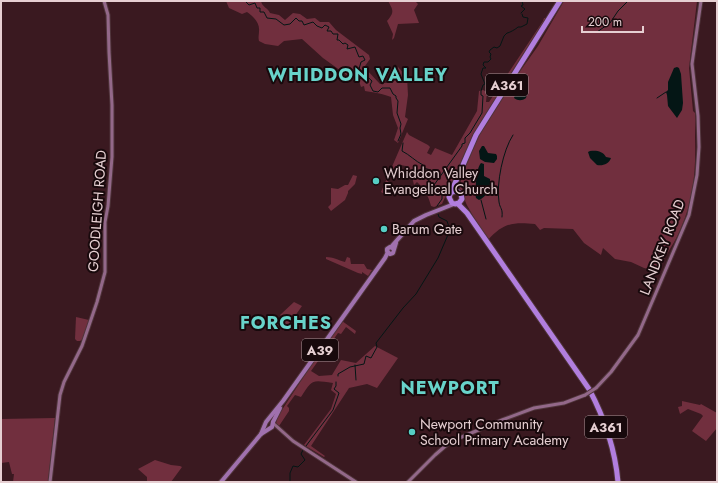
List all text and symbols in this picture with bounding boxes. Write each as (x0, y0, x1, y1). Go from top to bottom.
scale bar (582, 8, 643, 34)
text: 200 m (588, 13, 622, 31)
district label: WHIDDON VALLEY (268, 62, 448, 88)
road number: A361 (486, 74, 528, 96)
street label: GOODLEIGH ROAD (83, 149, 111, 273)
place label: Whiddon Valley Evangelical Church (384, 163, 498, 199)
marker: Whiddon Valley Evangelical Church (371, 176, 381, 186)
street label: LANDKEY ROAD (635, 196, 689, 298)
place label: Barum Gate (392, 219, 462, 239)
marker: Barum Gate (379, 224, 389, 234)
district label: FORCHES (240, 310, 332, 336)
road number: A39 (302, 339, 338, 361)
district label: NEWPORT (400, 375, 500, 401)
place label: Newport Community School Primary Academy (420, 414, 569, 450)
road number: A361 (585, 416, 627, 438)
marker: Newport Community School Primary Academy (407, 427, 417, 437)

